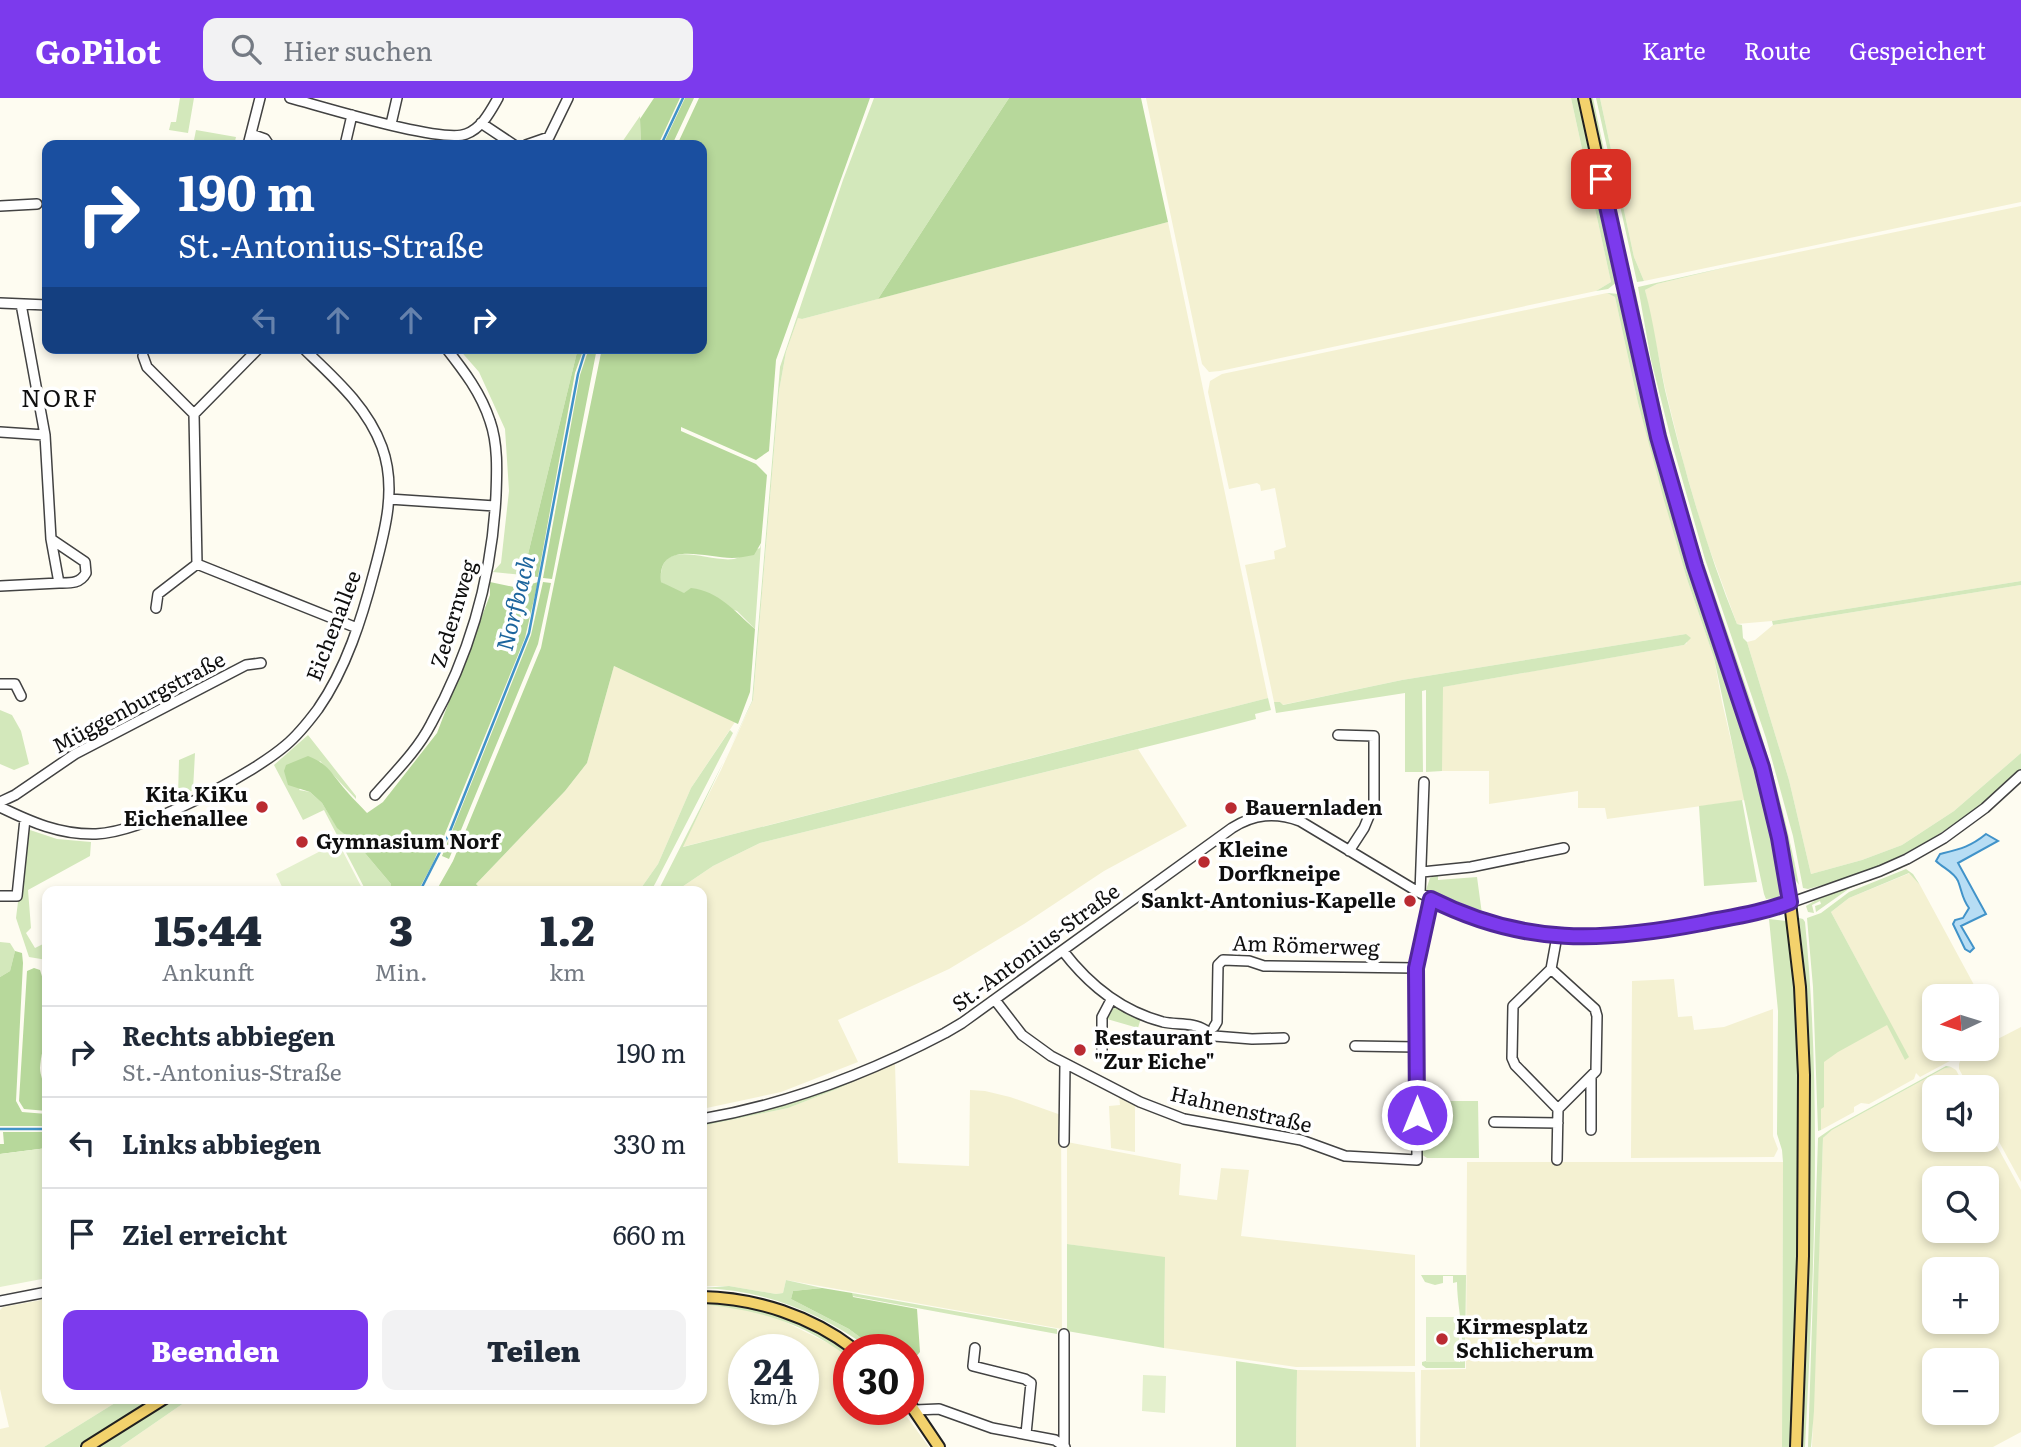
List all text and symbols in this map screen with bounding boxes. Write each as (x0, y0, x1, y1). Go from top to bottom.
search box (203, 18, 693, 81)
text: GoPilot (35, 25, 161, 74)
icon: search (227, 30, 265, 68)
text: Hier suchen (283, 30, 433, 69)
text: Karte (1642, 32, 1706, 67)
text: Route (1744, 32, 1811, 67)
text: Gespeichert (1849, 32, 1986, 67)
pin (1571, 149, 1631, 209)
text: 190 m (178, 153, 315, 226)
icon: arrive (1582, 160, 1620, 198)
icon: right (63, 168, 154, 259)
text: St.-Antonius-Straße (178, 220, 484, 268)
icon: left (246, 301, 284, 339)
icon: ahead (319, 301, 357, 339)
icon: ahead (392, 301, 430, 339)
icon: right (465, 301, 503, 339)
district label: NORF (21, 379, 99, 414)
water label: Norfbach (486, 550, 543, 654)
street label: Zedernweg (420, 555, 483, 671)
street label: Eichenallee (296, 565, 367, 685)
street label: Müggenburgstraße (46, 642, 230, 759)
place label: Kita KiKu Eichenallee (123, 777, 248, 832)
place label: Bauernladen (1245, 790, 1383, 821)
marker: Kita KiKu Eichenallee (254, 799, 270, 815)
marker: Bauernladen (1223, 800, 1239, 816)
place label: Gymnasium Norf (316, 824, 501, 855)
place label: Kleine Dorfkneipe (1218, 832, 1341, 887)
marker: Gymnasium Norf (294, 834, 310, 850)
marker: Kleine Dorfkneipe (1196, 854, 1212, 870)
street label: St.-Antonius-Straße (944, 874, 1125, 1017)
place label: Sankt-Antonius-Kapelle (1141, 883, 1396, 914)
marker: Sankt-Antonius-Kapelle (1402, 893, 1418, 909)
text: 15:44 (154, 897, 262, 959)
text: 3 (389, 897, 413, 959)
text: 1.2 (540, 897, 595, 959)
street label: Am Römerweg (1232, 925, 1381, 962)
text: Ankunft (162, 954, 254, 988)
text: Min. (374, 954, 428, 988)
text: km (549, 954, 585, 988)
north arrow (1922, 984, 1998, 1060)
map controls (1922, 984, 1999, 1425)
text: Rechts abbiegen (122, 1015, 335, 1054)
place label: Restaurant "Zur Eiche" (1094, 1020, 1215, 1075)
text: 190 m (616, 1032, 686, 1071)
icon: right (63, 1033, 101, 1071)
marker: Restaurant "Zur Eiche" (1072, 1042, 1088, 1058)
text: St.-Antonius-Straße (122, 1054, 342, 1088)
button: sound (1922, 1075, 1999, 1152)
street label: Hahnenstraße (1168, 1076, 1316, 1139)
position arrow (1380, 1078, 1454, 1152)
text: Links abbiegen (122, 1123, 321, 1162)
text: 330 m (613, 1123, 686, 1162)
icon: left (63, 1124, 101, 1162)
button: search (1922, 1166, 1999, 1243)
text: Ziel erreicht (122, 1214, 287, 1253)
text: 660 m (613, 1214, 686, 1253)
icon: arrive (63, 1215, 101, 1253)
button: + (1922, 1257, 1999, 1334)
place label: Kirmesplatz Schlicherum (1456, 1309, 1594, 1364)
button: Beenden (63, 1310, 368, 1390)
button: Teilen (382, 1310, 686, 1390)
marker: Kirmesplatz Schlicherum (1434, 1331, 1450, 1347)
speed limit sign: 30 (833, 1334, 924, 1425)
text: 24 (754, 1344, 793, 1396)
button: − (1922, 1348, 1999, 1425)
text: km/h (750, 1383, 797, 1410)

